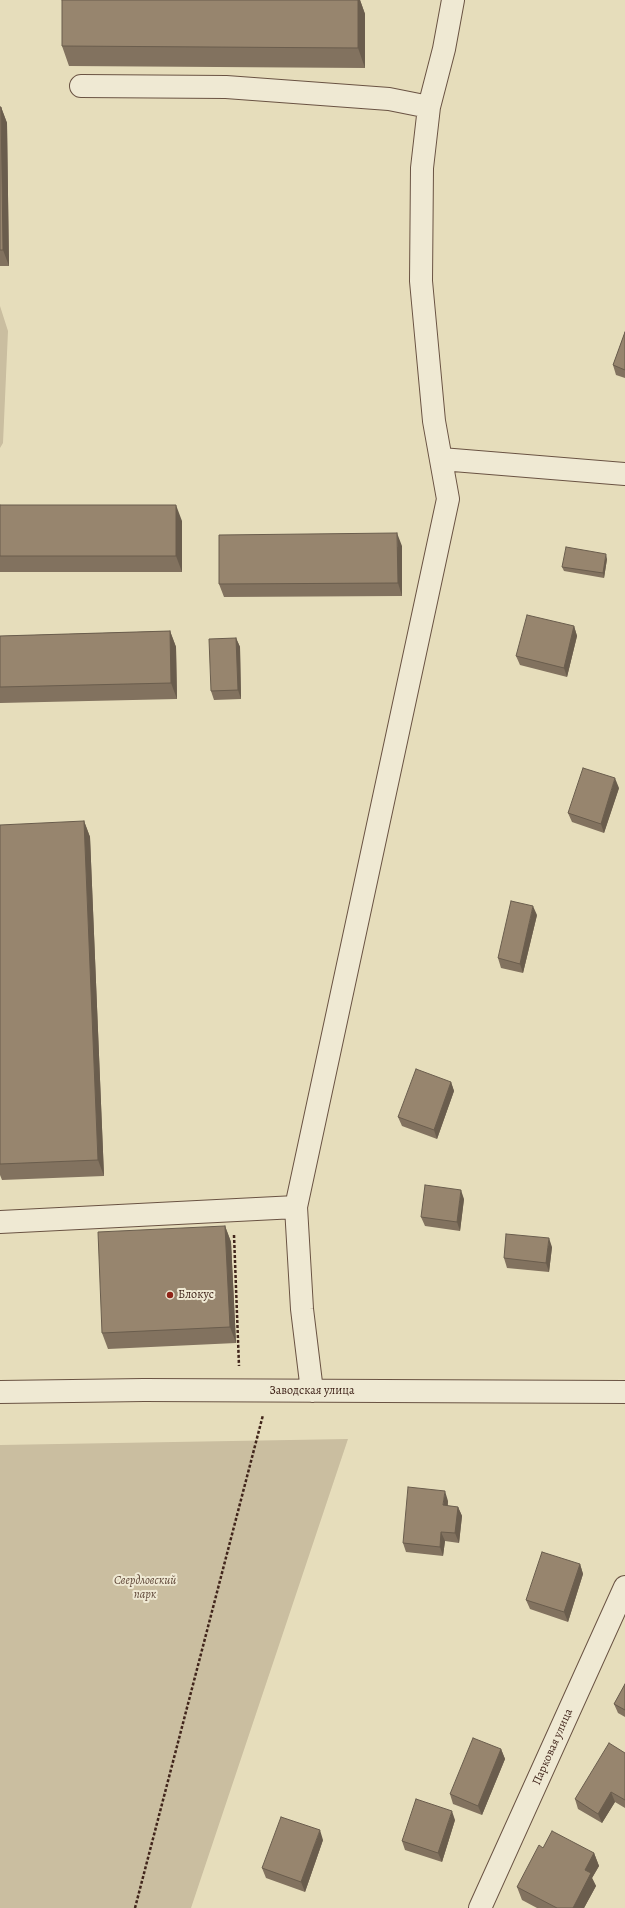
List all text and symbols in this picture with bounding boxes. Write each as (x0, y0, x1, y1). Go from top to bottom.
place label: Блокус (178, 1288, 214, 1302)
marker: Блокус (165, 1290, 175, 1300)
street label: Заводская улица (269, 1384, 355, 1398)
park label: Свердловский парк (114, 1574, 176, 1602)
street label: Парковая улица (530, 1707, 576, 1787)

